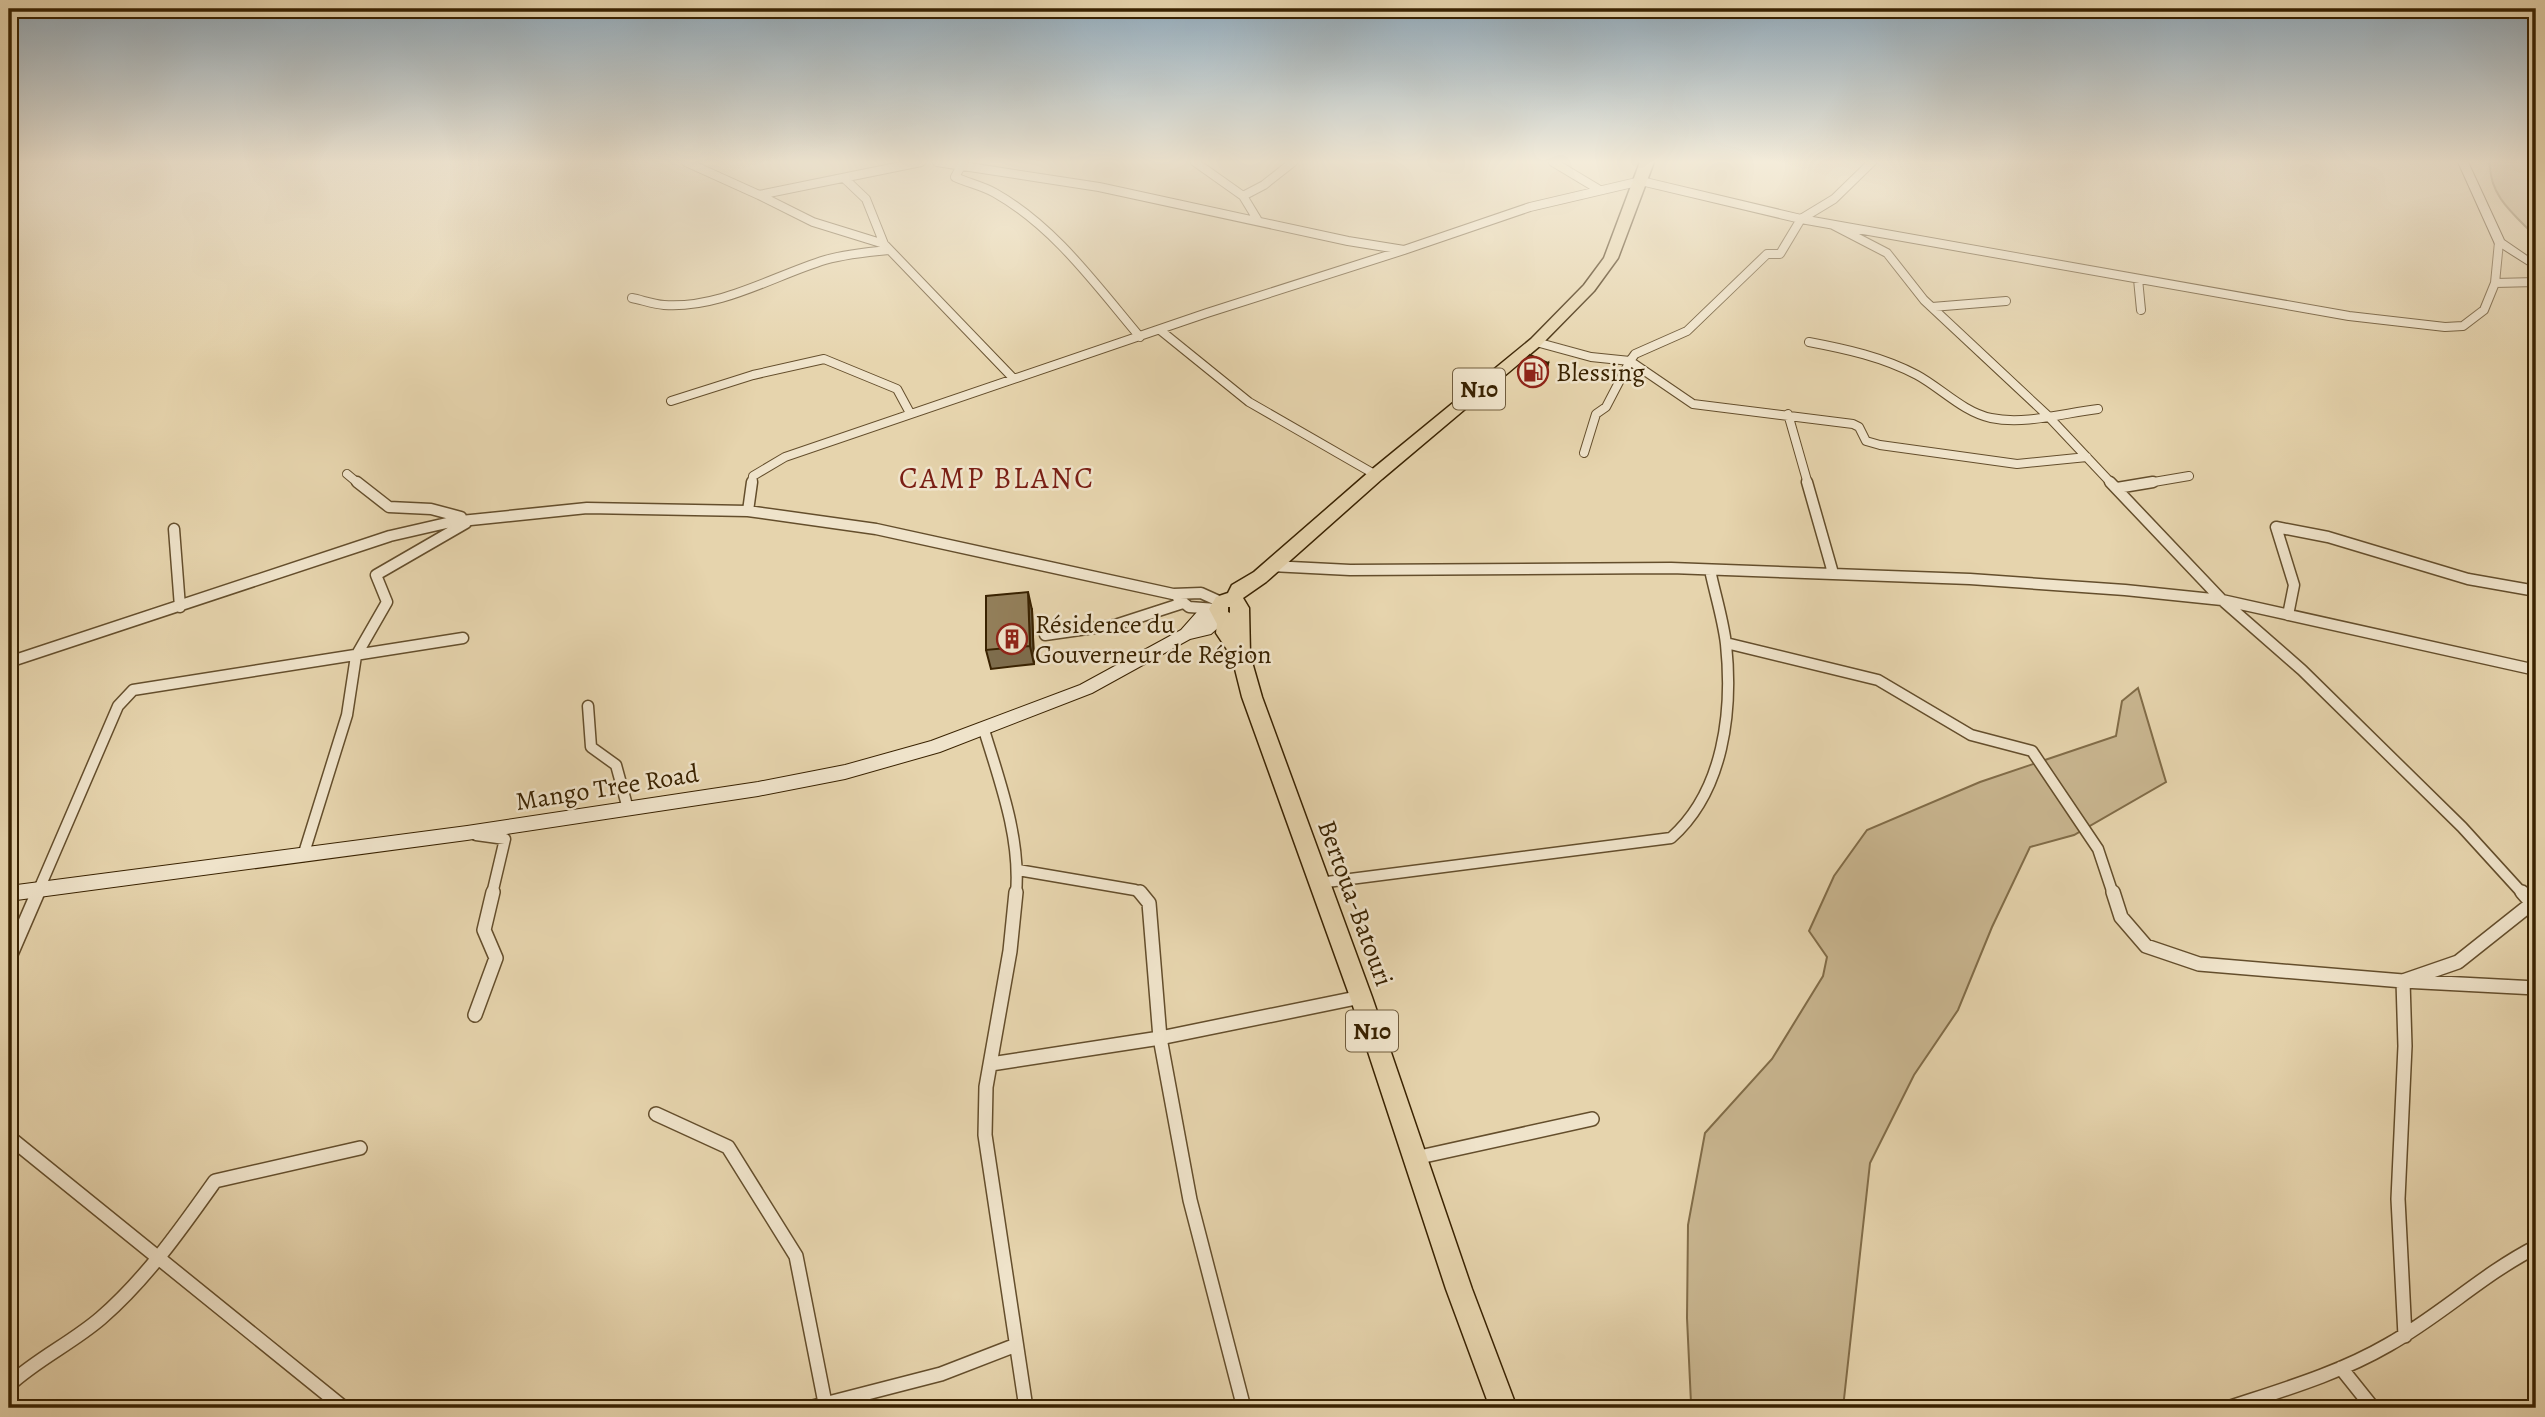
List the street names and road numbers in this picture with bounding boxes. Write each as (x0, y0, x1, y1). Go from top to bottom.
road number: N10 (1453, 368, 1505, 410)
street label: Mango Tree Road (513, 756, 701, 819)
street label: Bertoua-Batouri (1309, 815, 1402, 991)
road number: N10 (1346, 1010, 1398, 1051)

